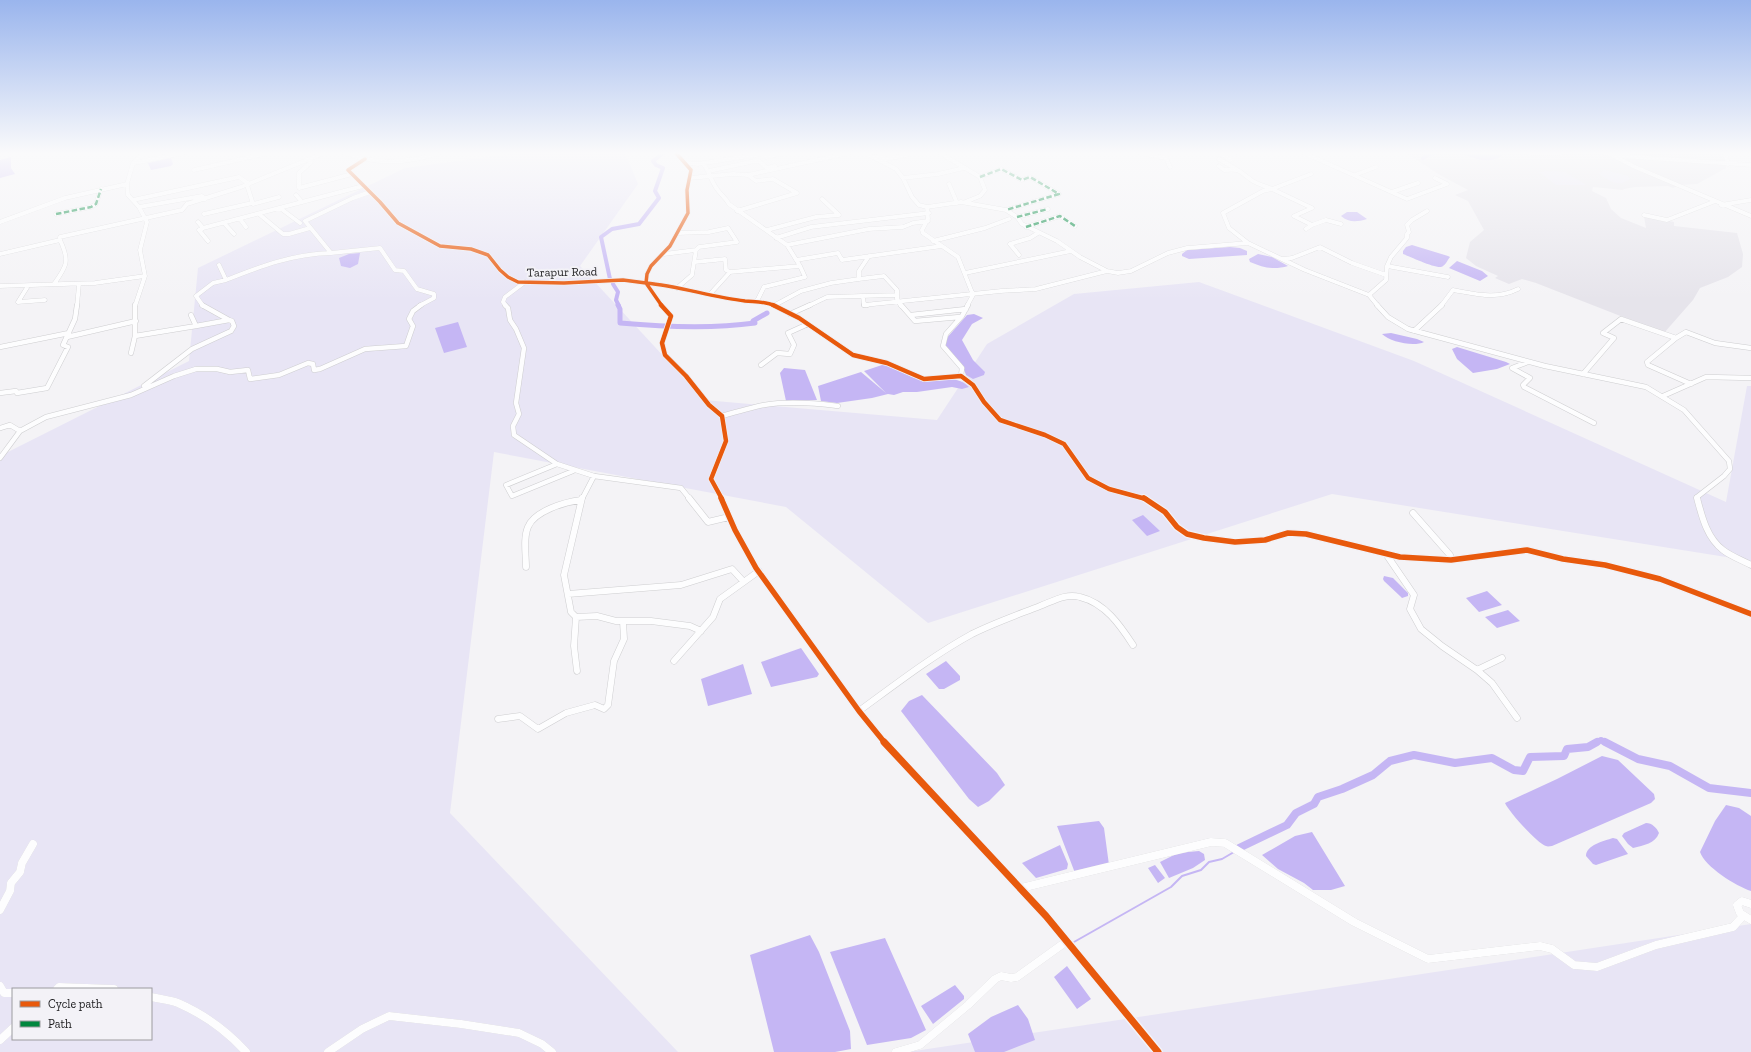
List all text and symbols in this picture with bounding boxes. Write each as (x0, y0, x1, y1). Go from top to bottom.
street label: Tarapur Road (527, 264, 598, 280)
legend (12, 988, 152, 1040)
text: Cycle path (48, 997, 103, 1011)
text: Path (48, 1017, 72, 1031)

